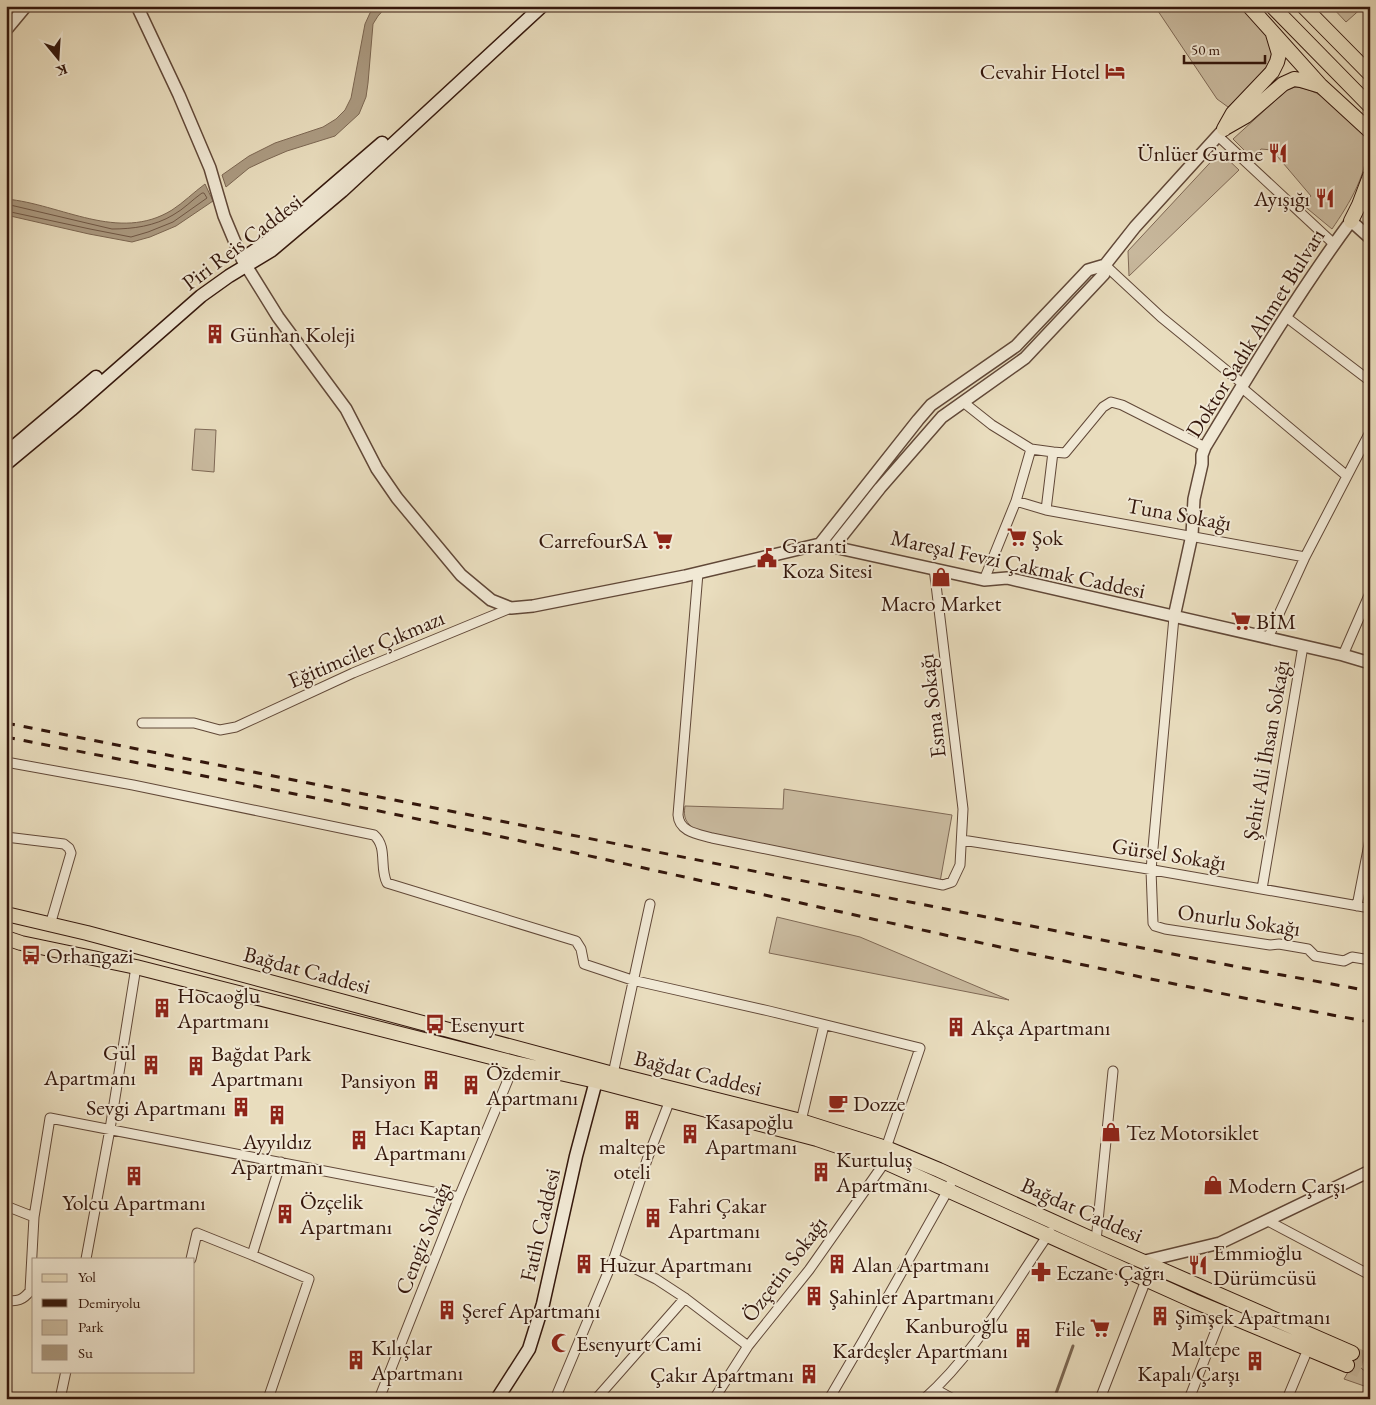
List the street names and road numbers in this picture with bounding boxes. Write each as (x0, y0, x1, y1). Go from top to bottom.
street label: Piri Reis Caddesi (176, 187, 308, 297)
street label: Doktor Sadık Ahmet Bulvarı (1179, 223, 1331, 443)
street label: Tuna Sokağı (1124, 491, 1234, 537)
street label: Mareşal Fevzi Çakmak Caddesi (888, 523, 1148, 605)
street label: Eğitimciler Çıkmazı (283, 603, 449, 695)
street label: Esma Sokağı (911, 652, 953, 760)
street label: Şehit Ali İhsan Sokağı (1236, 658, 1296, 842)
street label: Gürsel Sokağı (1110, 831, 1228, 877)
street label: Onurlu Sokağı (1176, 897, 1302, 943)
street label: Bağdat Caddesi (240, 939, 374, 1001)
street label: Bağdat Caddesi (631, 1043, 765, 1103)
street label: Fatih Caddesi (513, 1166, 567, 1284)
street label: Bağdat Caddesi (1017, 1170, 1147, 1250)
street label: Cengiz Sokağı (388, 1178, 458, 1298)
street label: Özçetin Sokağı (735, 1210, 833, 1328)

